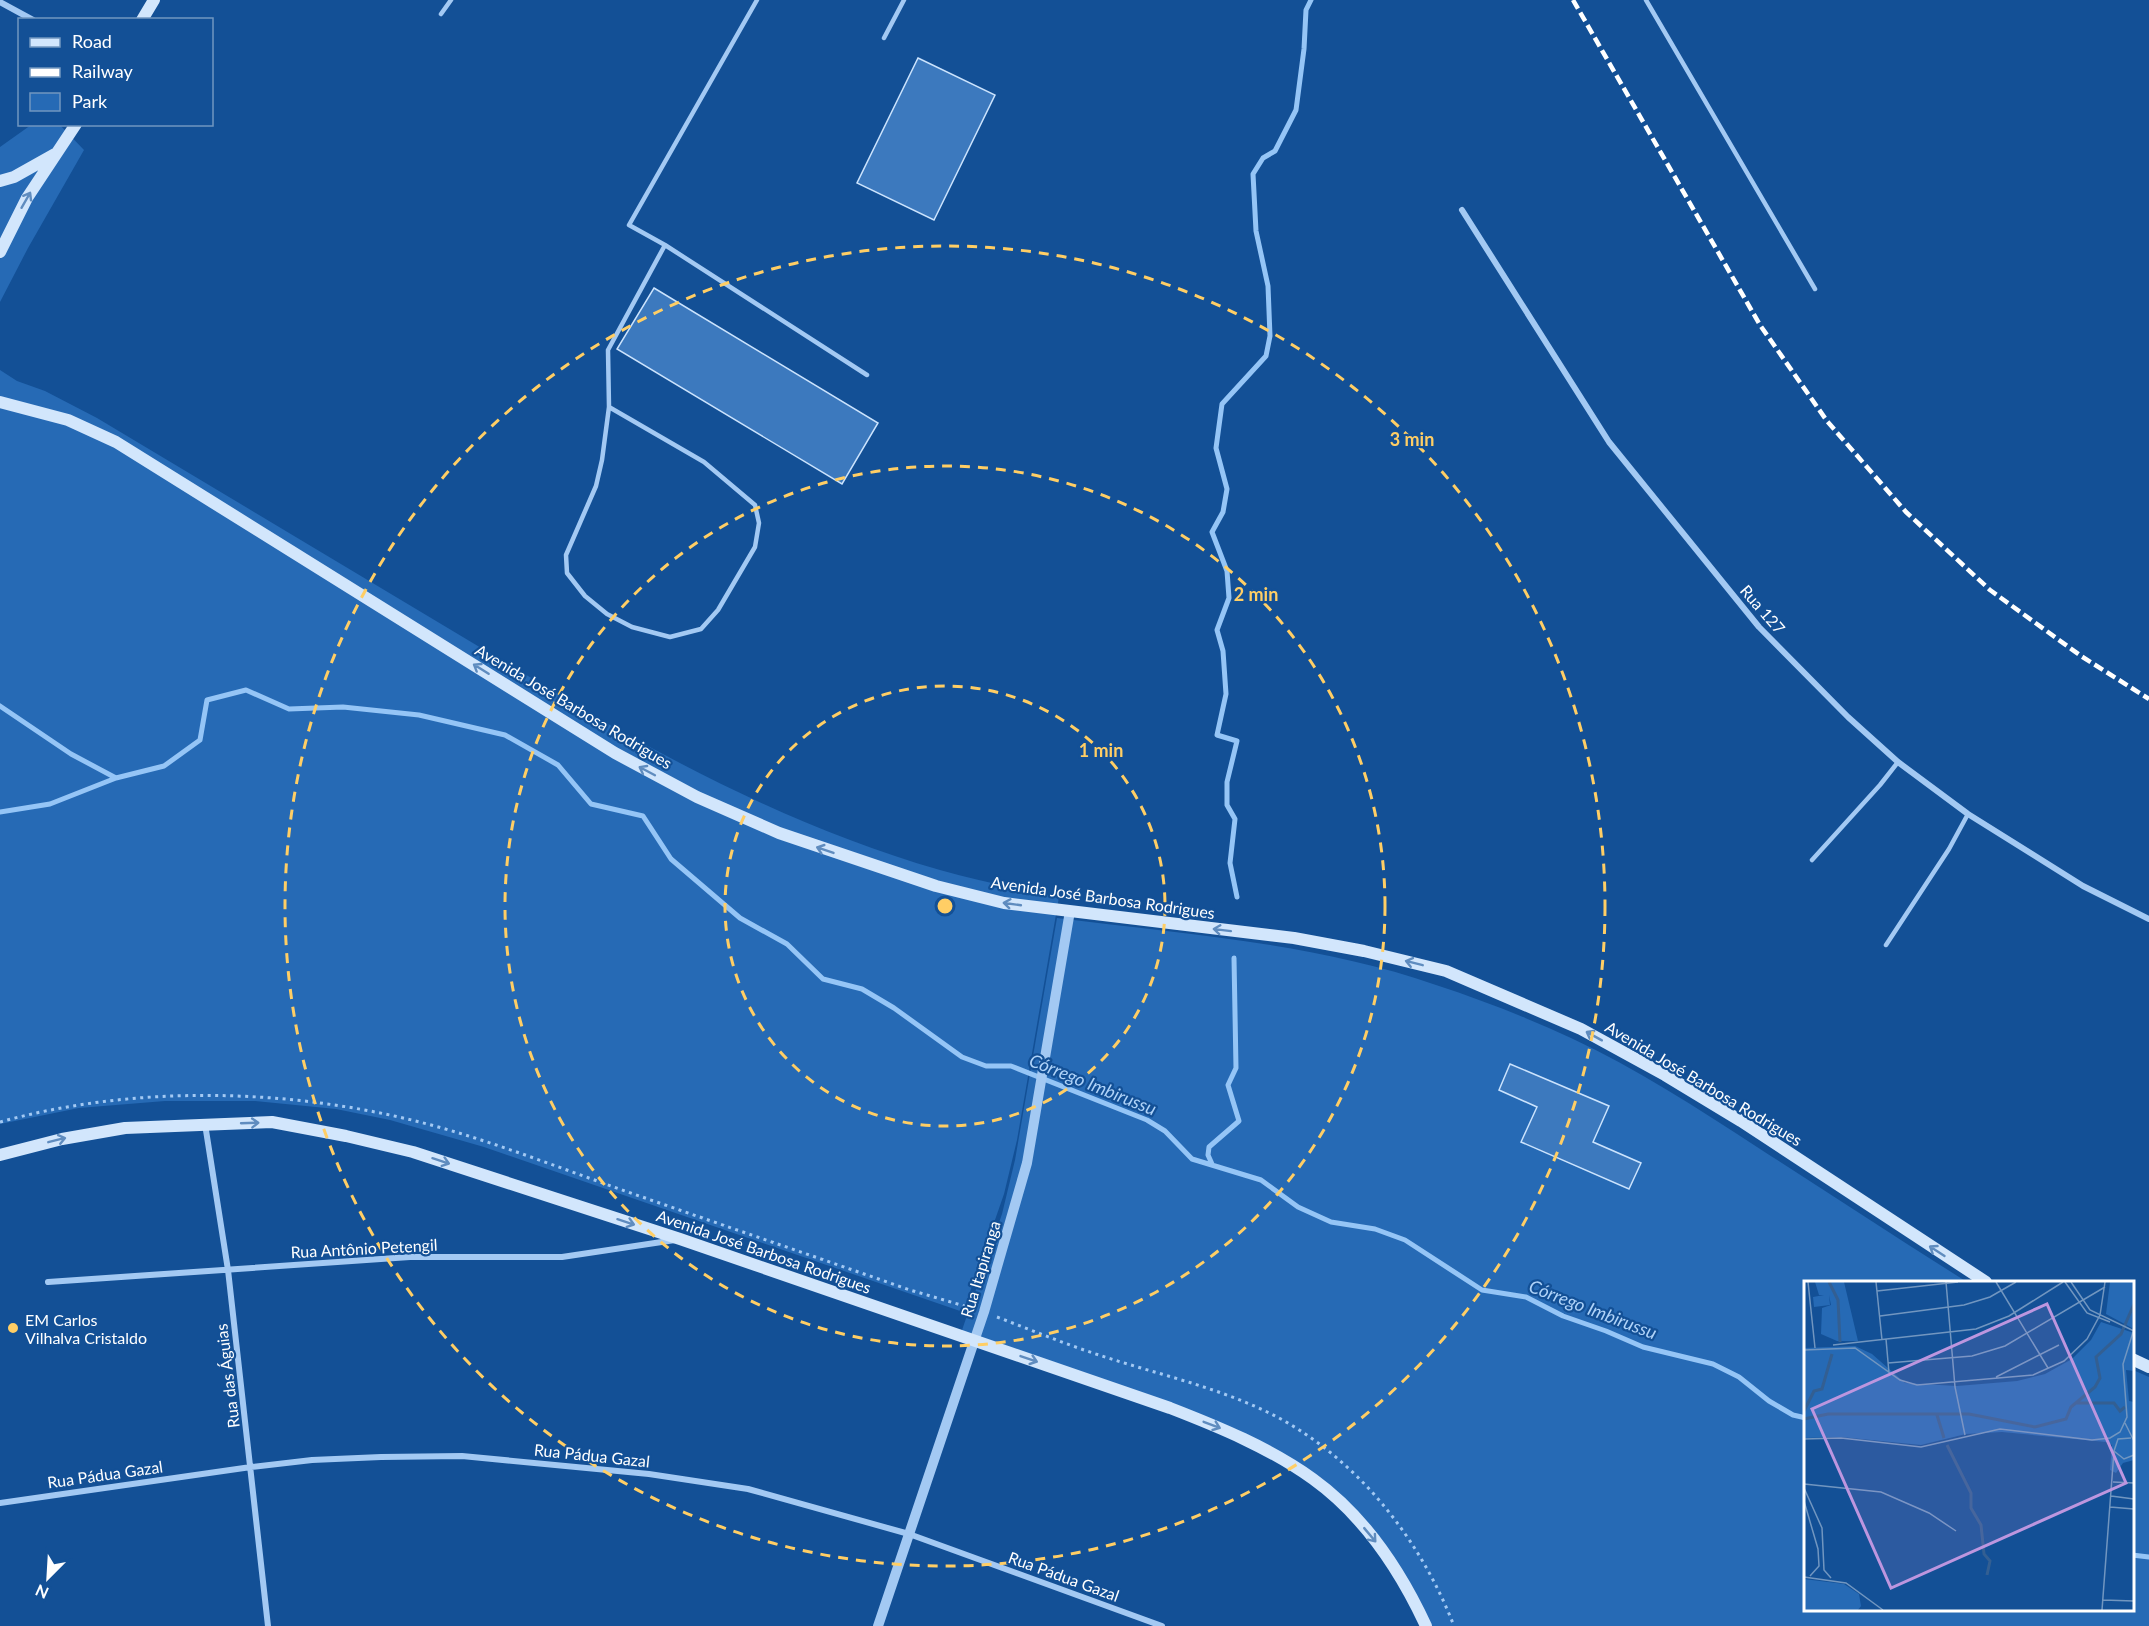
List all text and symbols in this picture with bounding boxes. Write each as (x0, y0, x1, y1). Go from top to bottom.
legend (18, 18, 213, 126)
text: Road (72, 30, 112, 52)
text: Railway (72, 60, 133, 82)
text: Park (72, 90, 108, 112)
one-way arrow (21, 192, 33, 209)
text: 3 min (1390, 428, 1434, 450)
street label: Rua 127 (1737, 581, 1789, 637)
text: 2 min (1234, 583, 1278, 605)
street label: Avenida José Barbosa Rodrigues (472, 640, 676, 772)
one-way arrow (473, 663, 490, 675)
text: 1 min (1079, 739, 1123, 761)
one-way arrow (639, 764, 657, 776)
one-way arrow (816, 843, 835, 854)
street label: Avenida José Barbosa Rodrigues (990, 872, 1216, 922)
centre of rings (935, 896, 955, 916)
one-way arrow (1003, 898, 1023, 909)
one-way arrow (1212, 924, 1232, 935)
one-way arrow (1405, 956, 1424, 968)
street label: Avenida José Barbosa Rodrigues (1602, 1017, 1806, 1149)
one-way arrow (1586, 1030, 1603, 1042)
water label: Córrego Imbirussu (1026, 1049, 1160, 1119)
one-way arrow (240, 1117, 260, 1129)
one-way arrow (47, 1134, 66, 1146)
one-way arrow (431, 1156, 450, 1167)
street label: Avenida José Barbosa Rodrigues (654, 1205, 874, 1297)
one-way arrow (616, 1217, 635, 1228)
street label: Rua Itapiranga (956, 1218, 1004, 1320)
street label: Rua Antônio Petengil (290, 1235, 438, 1261)
one-way arrow (1929, 1245, 1946, 1257)
water label: Córrego Imbirussu (1526, 1275, 1660, 1343)
inset map (1804, 1281, 2134, 1611)
place label: EM Carlos Vilhalva Cristaldo (25, 1310, 147, 1347)
marker: EM Carlos Vilhalva Cristaldo (6, 1321, 20, 1335)
street label: Rua das Águias (211, 1323, 243, 1429)
one-way arrow (1019, 1354, 1038, 1365)
one-way arrow (1202, 1420, 1221, 1431)
street label: Rua Pádua Gazal (533, 1439, 651, 1471)
street label: Rua Pádua Gazal (46, 1456, 164, 1492)
one-way arrow (1364, 1527, 1377, 1543)
street label: Rua Pádua Gazal (1006, 1547, 1122, 1605)
north arrow (18, 1548, 78, 1608)
text: N (32, 1581, 51, 1603)

